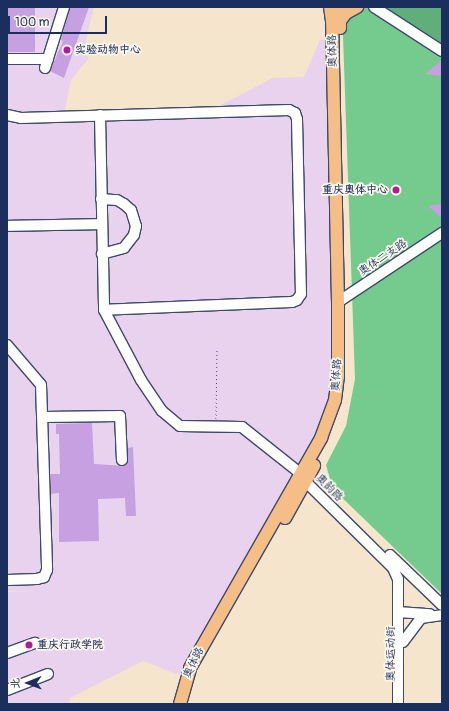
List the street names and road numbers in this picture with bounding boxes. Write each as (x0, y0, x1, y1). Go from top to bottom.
street label: 奥体路 (326, 34, 340, 68)
street label: 奥体二支路 (357, 237, 409, 279)
street label: 奥体路 (329, 358, 345, 392)
street label: 奥韵路 (313, 472, 345, 504)
street label: 奥体运动街 (384, 627, 398, 681)
street label: 奥体路 (181, 645, 207, 681)

